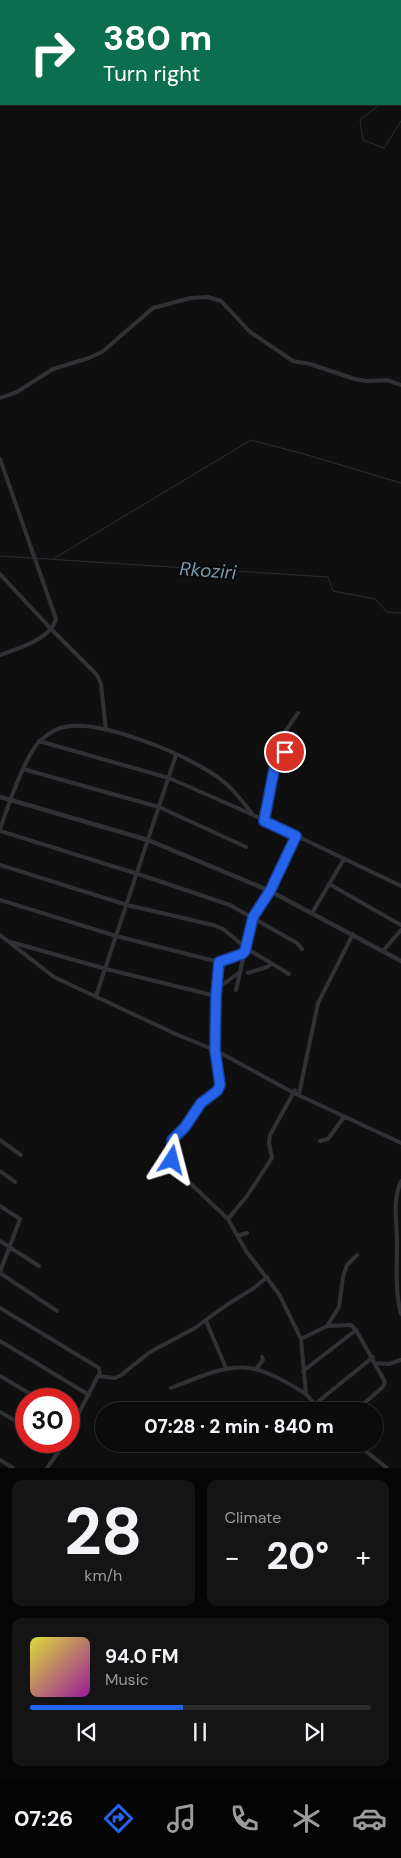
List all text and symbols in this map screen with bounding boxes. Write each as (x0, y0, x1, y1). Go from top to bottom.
text: 380 m (103, 15, 212, 61)
icon: right (20, 20, 85, 85)
text: Turn right (103, 59, 200, 88)
water label: Rkoziri (179, 556, 238, 585)
pin (264, 731, 306, 773)
icon: arrive (271, 738, 299, 766)
position arrow (145, 1133, 197, 1185)
speed limit sign: 30 (15, 1388, 80, 1453)
text: 07:28 · 2 min · 840 m (144, 1414, 334, 1439)
text: 28 (64, 1490, 142, 1574)
text: Climate (225, 1507, 281, 1528)
text: 20° (266, 1531, 329, 1581)
text: − (225, 1539, 240, 1576)
text: + (356, 1539, 371, 1576)
text: km/h (84, 1565, 122, 1586)
text: 94.0 FM (105, 1644, 179, 1669)
text: Music (105, 1669, 149, 1690)
icon: previous (73, 1718, 101, 1746)
icon: pause (186, 1718, 214, 1746)
icon: next (300, 1718, 328, 1746)
icon: directions (101, 1801, 136, 1836)
icon: music (164, 1801, 199, 1836)
icon: phone (227, 1801, 262, 1836)
icon: climate (289, 1801, 324, 1836)
icon: car (352, 1801, 387, 1836)
text: 07:26 (14, 1804, 73, 1833)

